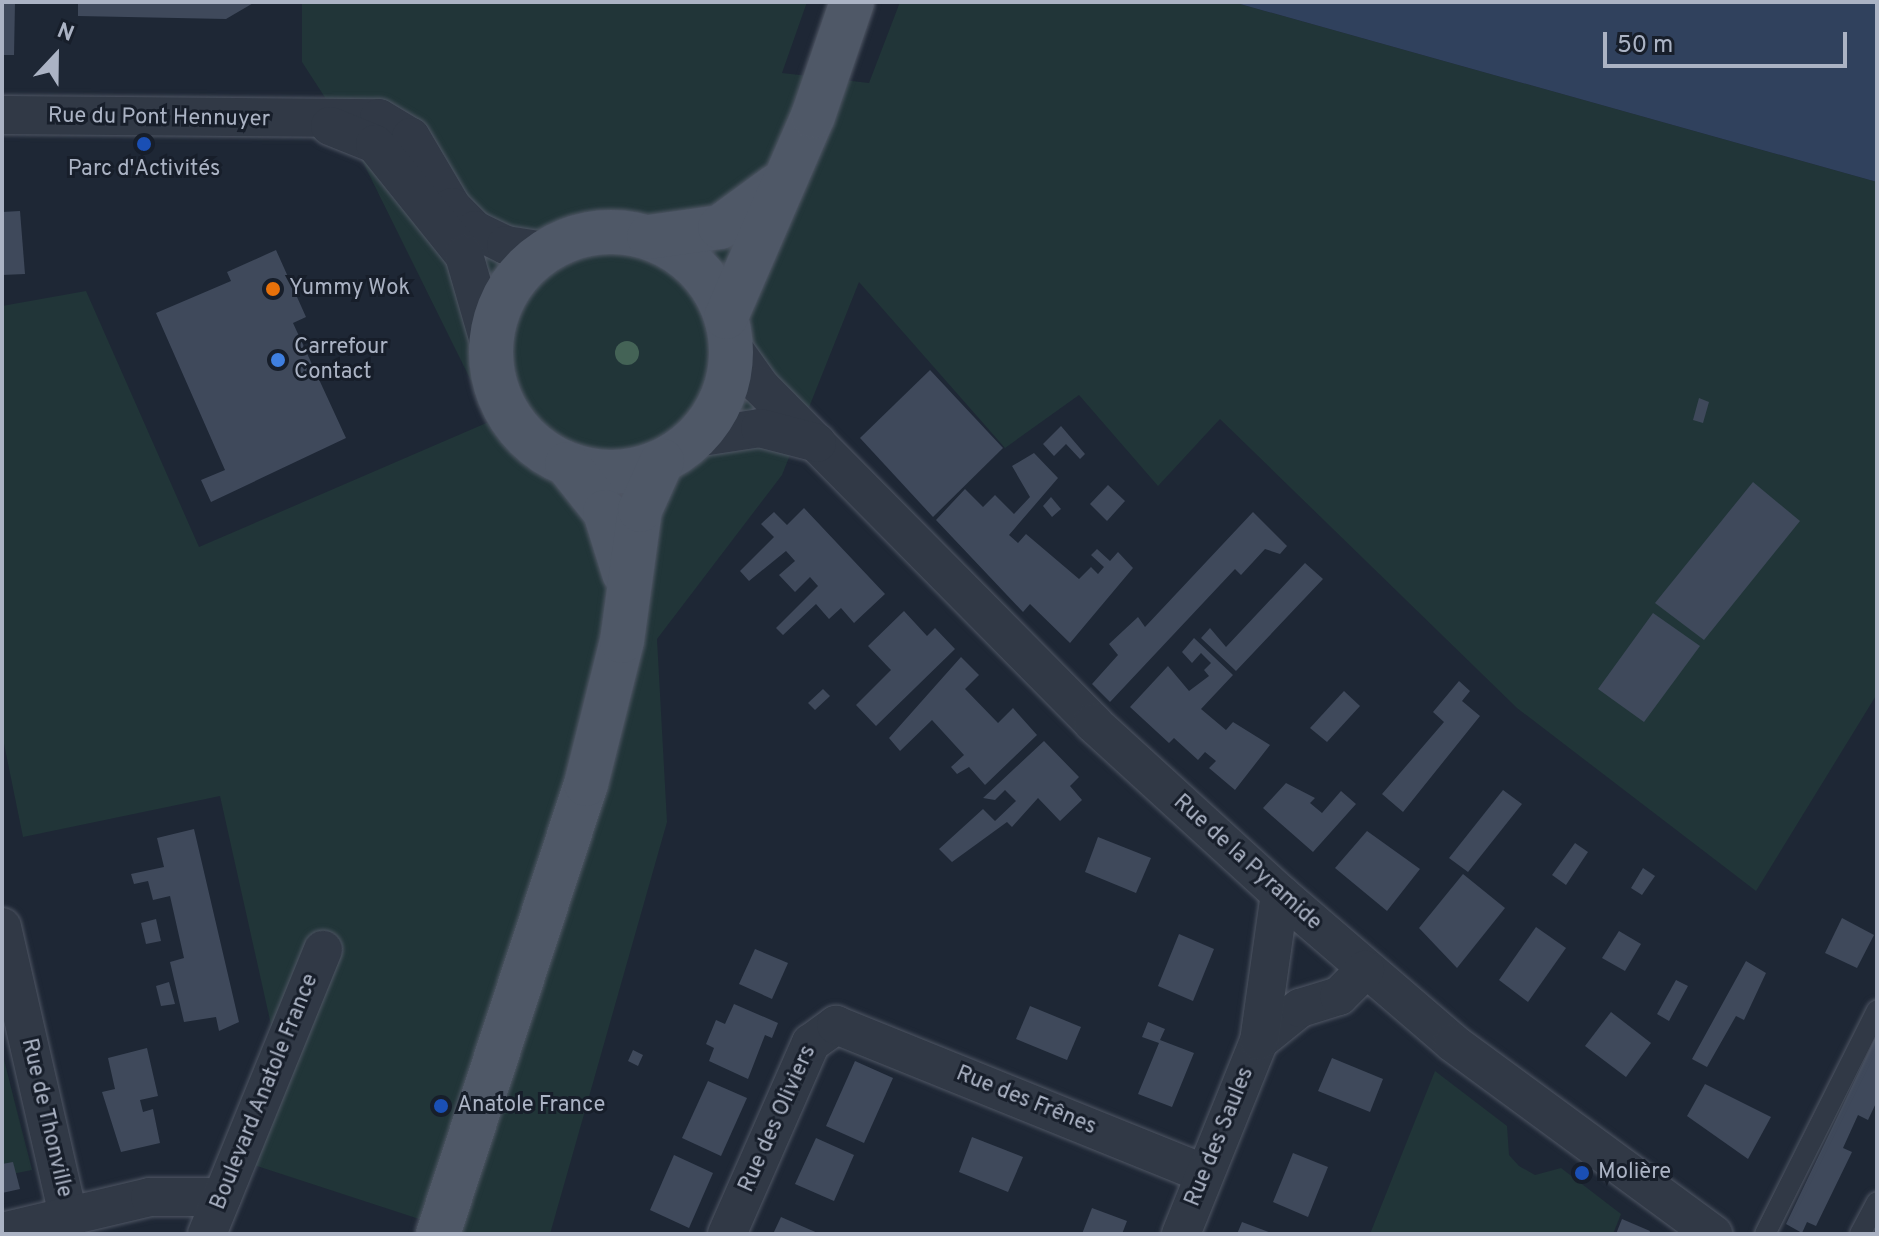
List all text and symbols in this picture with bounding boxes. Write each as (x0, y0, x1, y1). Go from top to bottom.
north arrow (16, 16, 96, 96)
scale bar (1607, 16, 1851, 66)
text: N (53, 18, 78, 49)
text: 50 m (1617, 31, 1673, 61)
street label: Rue du Pont Hennuyer (48, 103, 270, 133)
marker: Parc d'Activités (135, 135, 153, 153)
place label: Parc d'Activités (68, 157, 220, 183)
place label: Yummy Wok (289, 276, 411, 302)
marker: Yummy Wok (264, 280, 282, 298)
place label: Carrefour Contact (294, 334, 388, 386)
marker: Carrefour Contact (269, 351, 287, 369)
street label: Rue de la Pyramide (1167, 790, 1327, 936)
street label: Boulevard Anatole France (205, 970, 325, 1214)
street label: Rue de Thonville (15, 1036, 77, 1200)
street label: Rue des Oliviers (734, 1041, 822, 1197)
street label: Rue des Frênes (952, 1061, 1100, 1141)
street label: Rue des Saules (1180, 1063, 1260, 1211)
place label: Anatole France (457, 1093, 605, 1119)
marker: Anatole France (432, 1097, 450, 1115)
place label: Molière (1598, 1160, 1671, 1186)
marker: Molière (1573, 1164, 1591, 1182)

